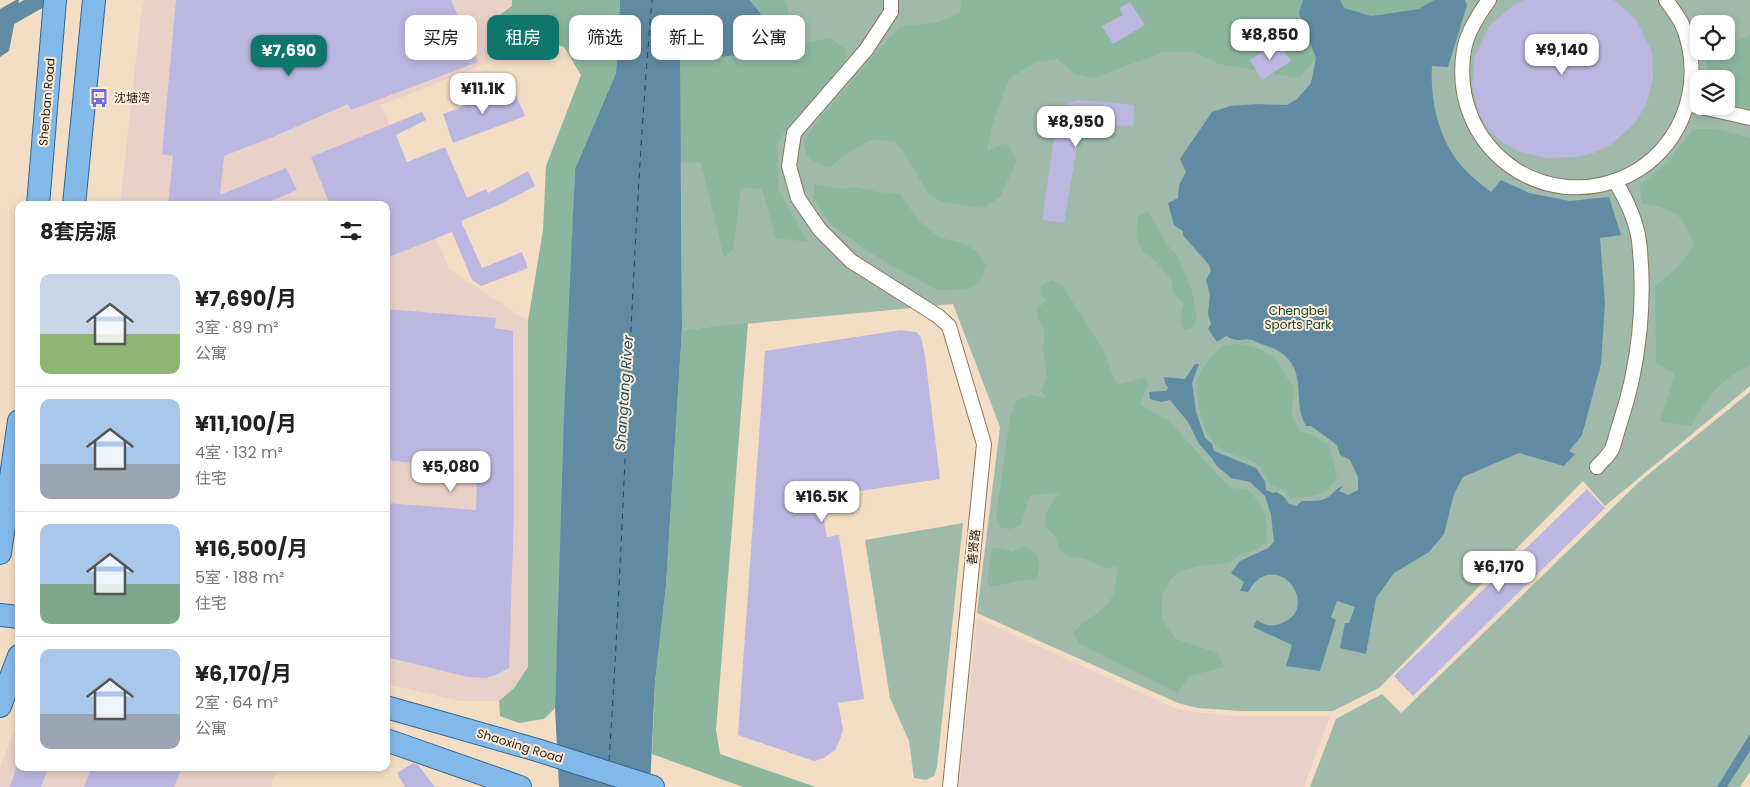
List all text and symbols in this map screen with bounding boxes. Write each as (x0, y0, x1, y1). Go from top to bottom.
chip: 买房 (405, 15, 477, 60)
chip: 租房 (487, 15, 559, 60)
chip: 筛选 (569, 15, 641, 60)
chip: 新上 (651, 15, 723, 60)
chip: 公寓 (733, 15, 805, 60)
map controls (1690, 15, 1735, 115)
button: locate (1690, 15, 1735, 60)
pin: ¥8,850 (1229, 18, 1311, 61)
text: ¥8,850 (1242, 23, 1298, 46)
pin: ¥7,690 (248, 34, 330, 77)
pin: ¥9,140 (1521, 34, 1603, 76)
text: ¥9,140 (1536, 38, 1588, 61)
text: ¥7,690 (262, 39, 316, 62)
street label: Shenban Road (34, 57, 59, 147)
button: layers (1690, 70, 1735, 115)
pin: ¥11.1K (442, 72, 524, 115)
text: ¥11.1K (461, 77, 505, 100)
bus stop icon: 沈塘湾 (88, 87, 110, 109)
place label: 沈塘湾 (114, 89, 150, 106)
pin: ¥8,950 (1035, 106, 1117, 148)
text: ¥8,950 (1048, 110, 1104, 133)
text: 8套房源 (40, 217, 117, 246)
icon: filters (337, 217, 365, 245)
text: ¥7,690/月 (195, 284, 297, 313)
icon: home (80, 294, 140, 354)
park label: Chengbei Sports Park (1265, 302, 1332, 333)
text: 3室 · 89 m² (195, 316, 279, 339)
water label: Shangtang River (610, 334, 638, 451)
text: 公寓 (195, 342, 227, 365)
text: ¥11,100/月 (195, 409, 297, 438)
icon: home (80, 419, 140, 479)
text: 4室 · 132 m² (195, 441, 283, 464)
pin: ¥5,080 (410, 450, 492, 493)
text: ¥5,080 (423, 455, 479, 478)
text: 住宅 (195, 467, 227, 490)
pin: ¥16.5K (781, 480, 863, 523)
text: ¥16.5K (795, 485, 849, 508)
street label: 善贤路 (963, 528, 984, 566)
text: ¥16,500/月 (195, 534, 308, 563)
icon: home (80, 544, 140, 604)
pin: ¥6,170 (1458, 550, 1540, 593)
text: ¥6,170 (1474, 555, 1524, 578)
text: 5室 · 188 m² (195, 566, 284, 589)
text: 住宅 (195, 592, 227, 615)
text: ¥6,170/月 (195, 659, 292, 688)
icon: home (80, 669, 140, 729)
text: 2室 · 64 m² (195, 691, 278, 714)
text: 公寓 (195, 717, 227, 740)
street label: Shaoxing Road (475, 724, 565, 767)

